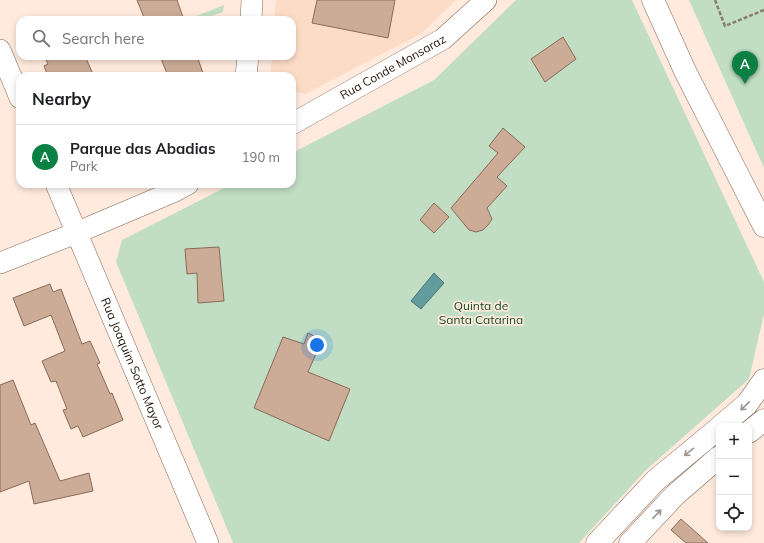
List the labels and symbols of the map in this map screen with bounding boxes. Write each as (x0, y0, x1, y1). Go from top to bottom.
street label: Rua Conde Monsaraz (337, 31, 448, 102)
pin: A (732, 51, 758, 84)
street label: Rua Joaquim Sotto Mayor (98, 295, 167, 432)
park label: Quinta de Santa Catarina (439, 298, 523, 327)
your location (307, 335, 327, 355)
one-way arrow (740, 401, 750, 410)
one-way arrow (683, 448, 694, 457)
one-way arrow (652, 509, 661, 519)

